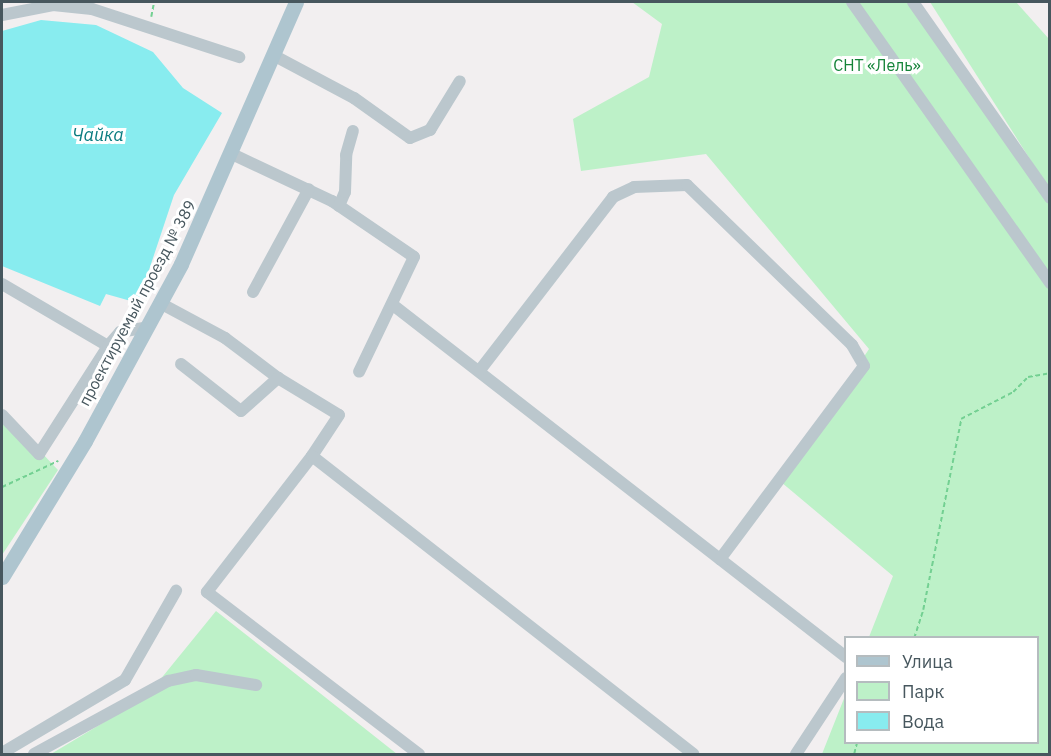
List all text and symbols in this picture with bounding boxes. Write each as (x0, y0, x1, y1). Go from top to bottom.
park label: СНТ «Лель» (833, 55, 921, 75)
water label: Чайка (72, 124, 124, 146)
street label: проектируемый проезд № 389 (75, 197, 199, 409)
legend (844, 636, 1039, 744)
text: Улица (902, 650, 953, 673)
text: Парк (902, 680, 944, 703)
text: Вода (902, 710, 944, 733)

